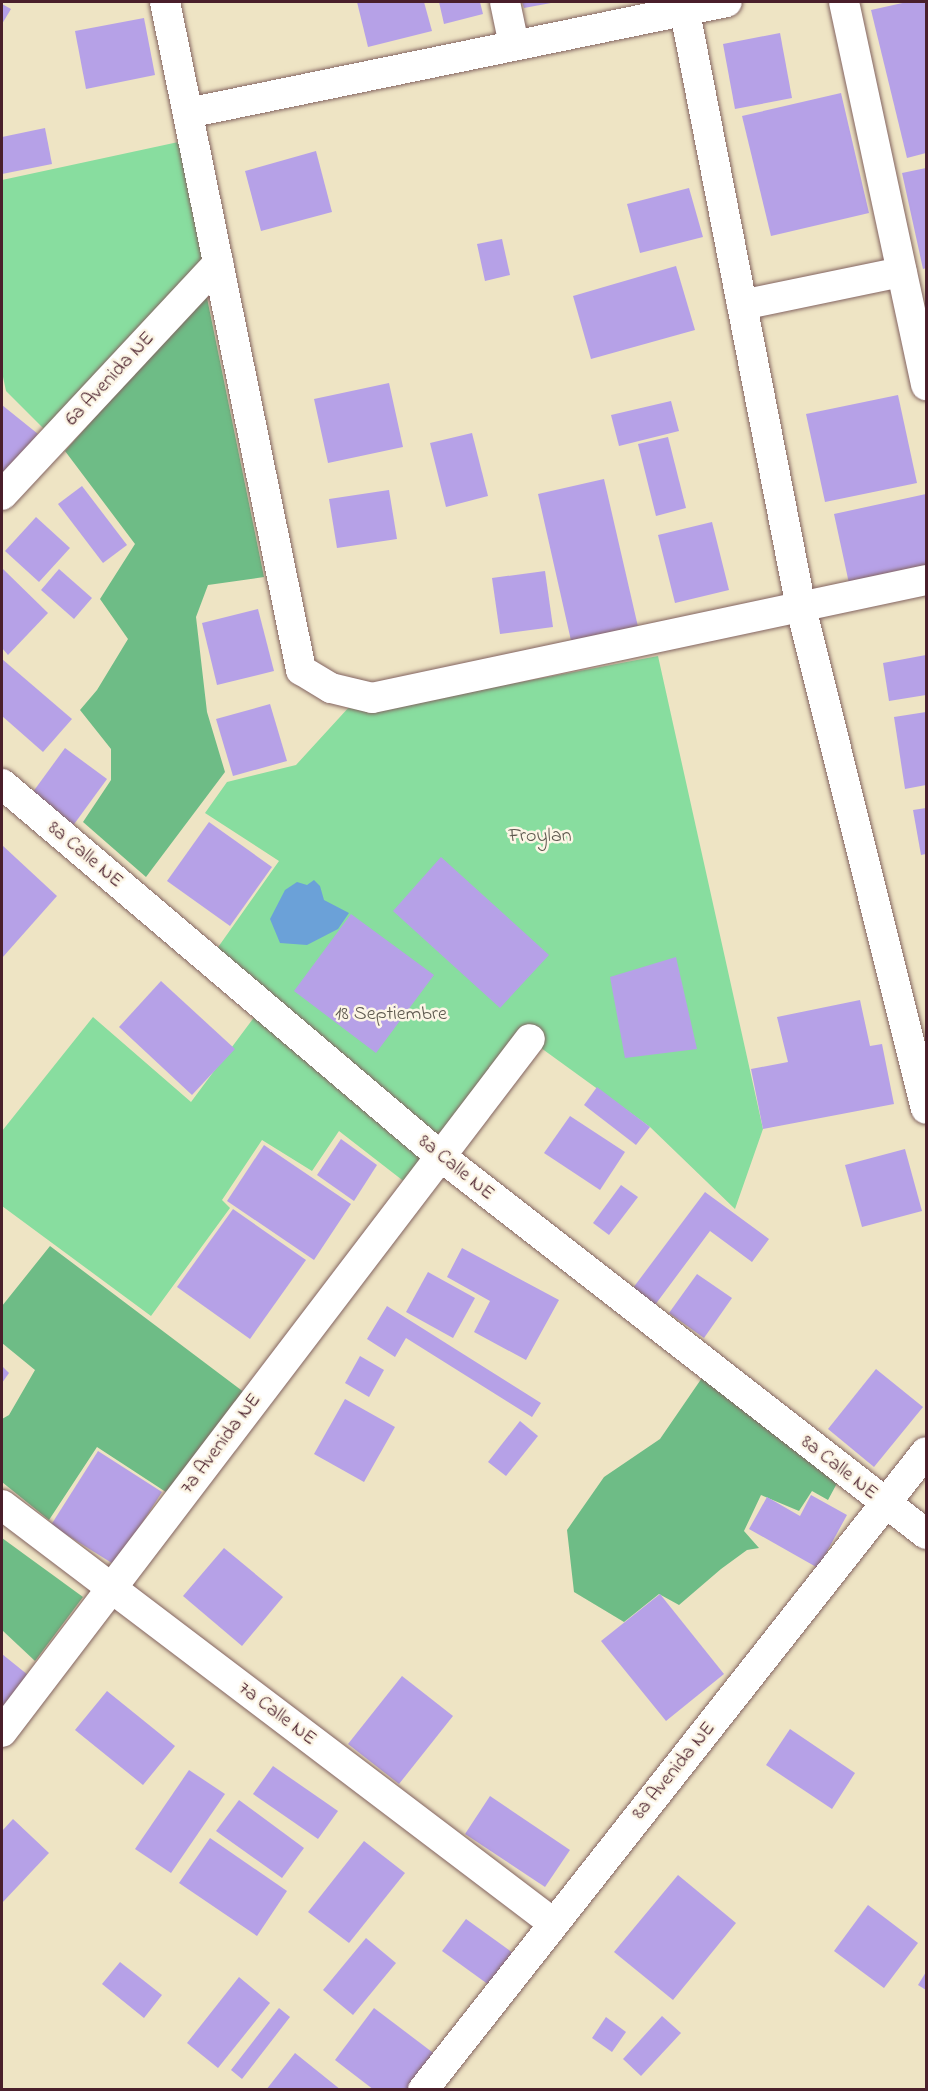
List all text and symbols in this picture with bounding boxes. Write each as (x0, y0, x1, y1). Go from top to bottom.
street label: 6a Avenida NE (60, 327, 160, 431)
street label: 8a Calle NE (42, 816, 128, 894)
park label: Froylan (508, 824, 572, 848)
park label: 18 Septiembre (335, 1002, 447, 1026)
street label: 8a Calle NE (413, 1130, 499, 1206)
street label: 7a Avenida NE (175, 1389, 267, 1499)
street label: 8a Calle NE (796, 1430, 882, 1506)
street label: 7a Calle NE (233, 1677, 321, 1751)
street label: 8a Avenida NE (627, 1717, 721, 1825)

